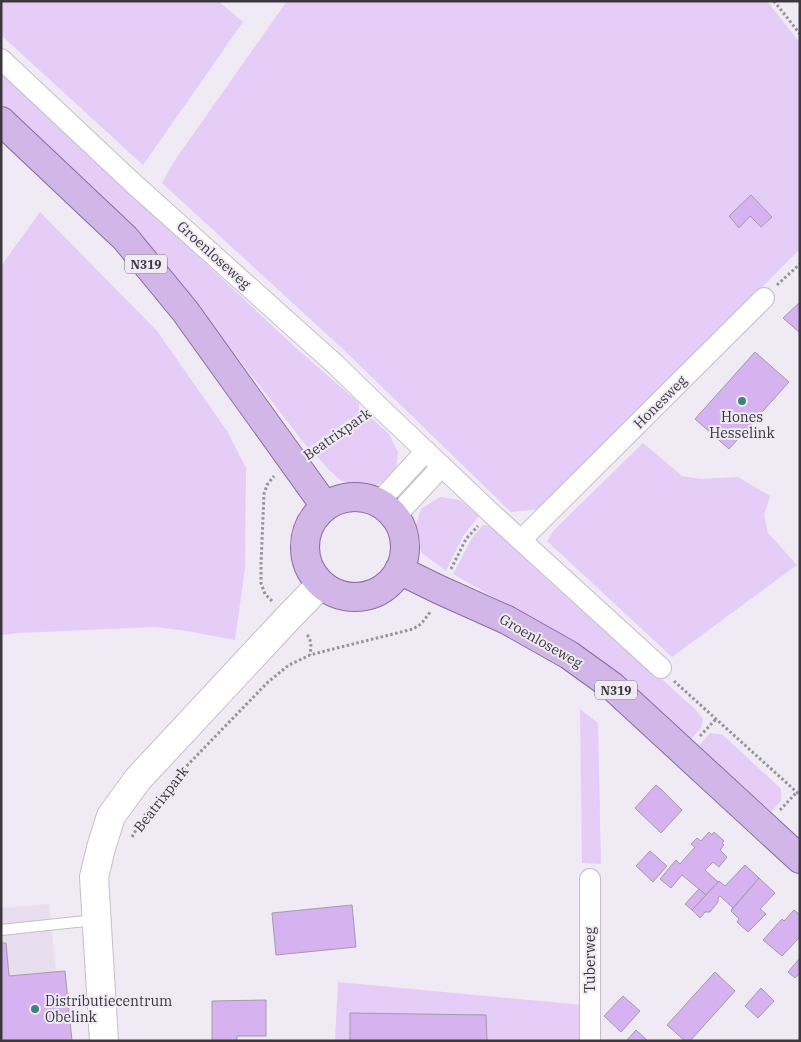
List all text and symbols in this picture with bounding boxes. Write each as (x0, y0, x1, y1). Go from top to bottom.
street label: Groenloseweg (173, 217, 255, 293)
road number: N319 (125, 254, 167, 274)
street label: Honesweg (630, 371, 691, 432)
marker: Hones Hesselink (736, 395, 748, 407)
street label: Beatrixpark (300, 404, 375, 464)
place label: Hones Hesselink (709, 408, 775, 442)
street label: Groenloseweg (496, 610, 586, 672)
road number: N319 (595, 680, 637, 700)
street label: Beatrixpark (130, 762, 193, 836)
street label: Tuberweg (581, 927, 599, 993)
place label: Distributiecentrum Obelink (45, 992, 172, 1026)
marker: Distributiecentrum Obelink (29, 1003, 41, 1015)

